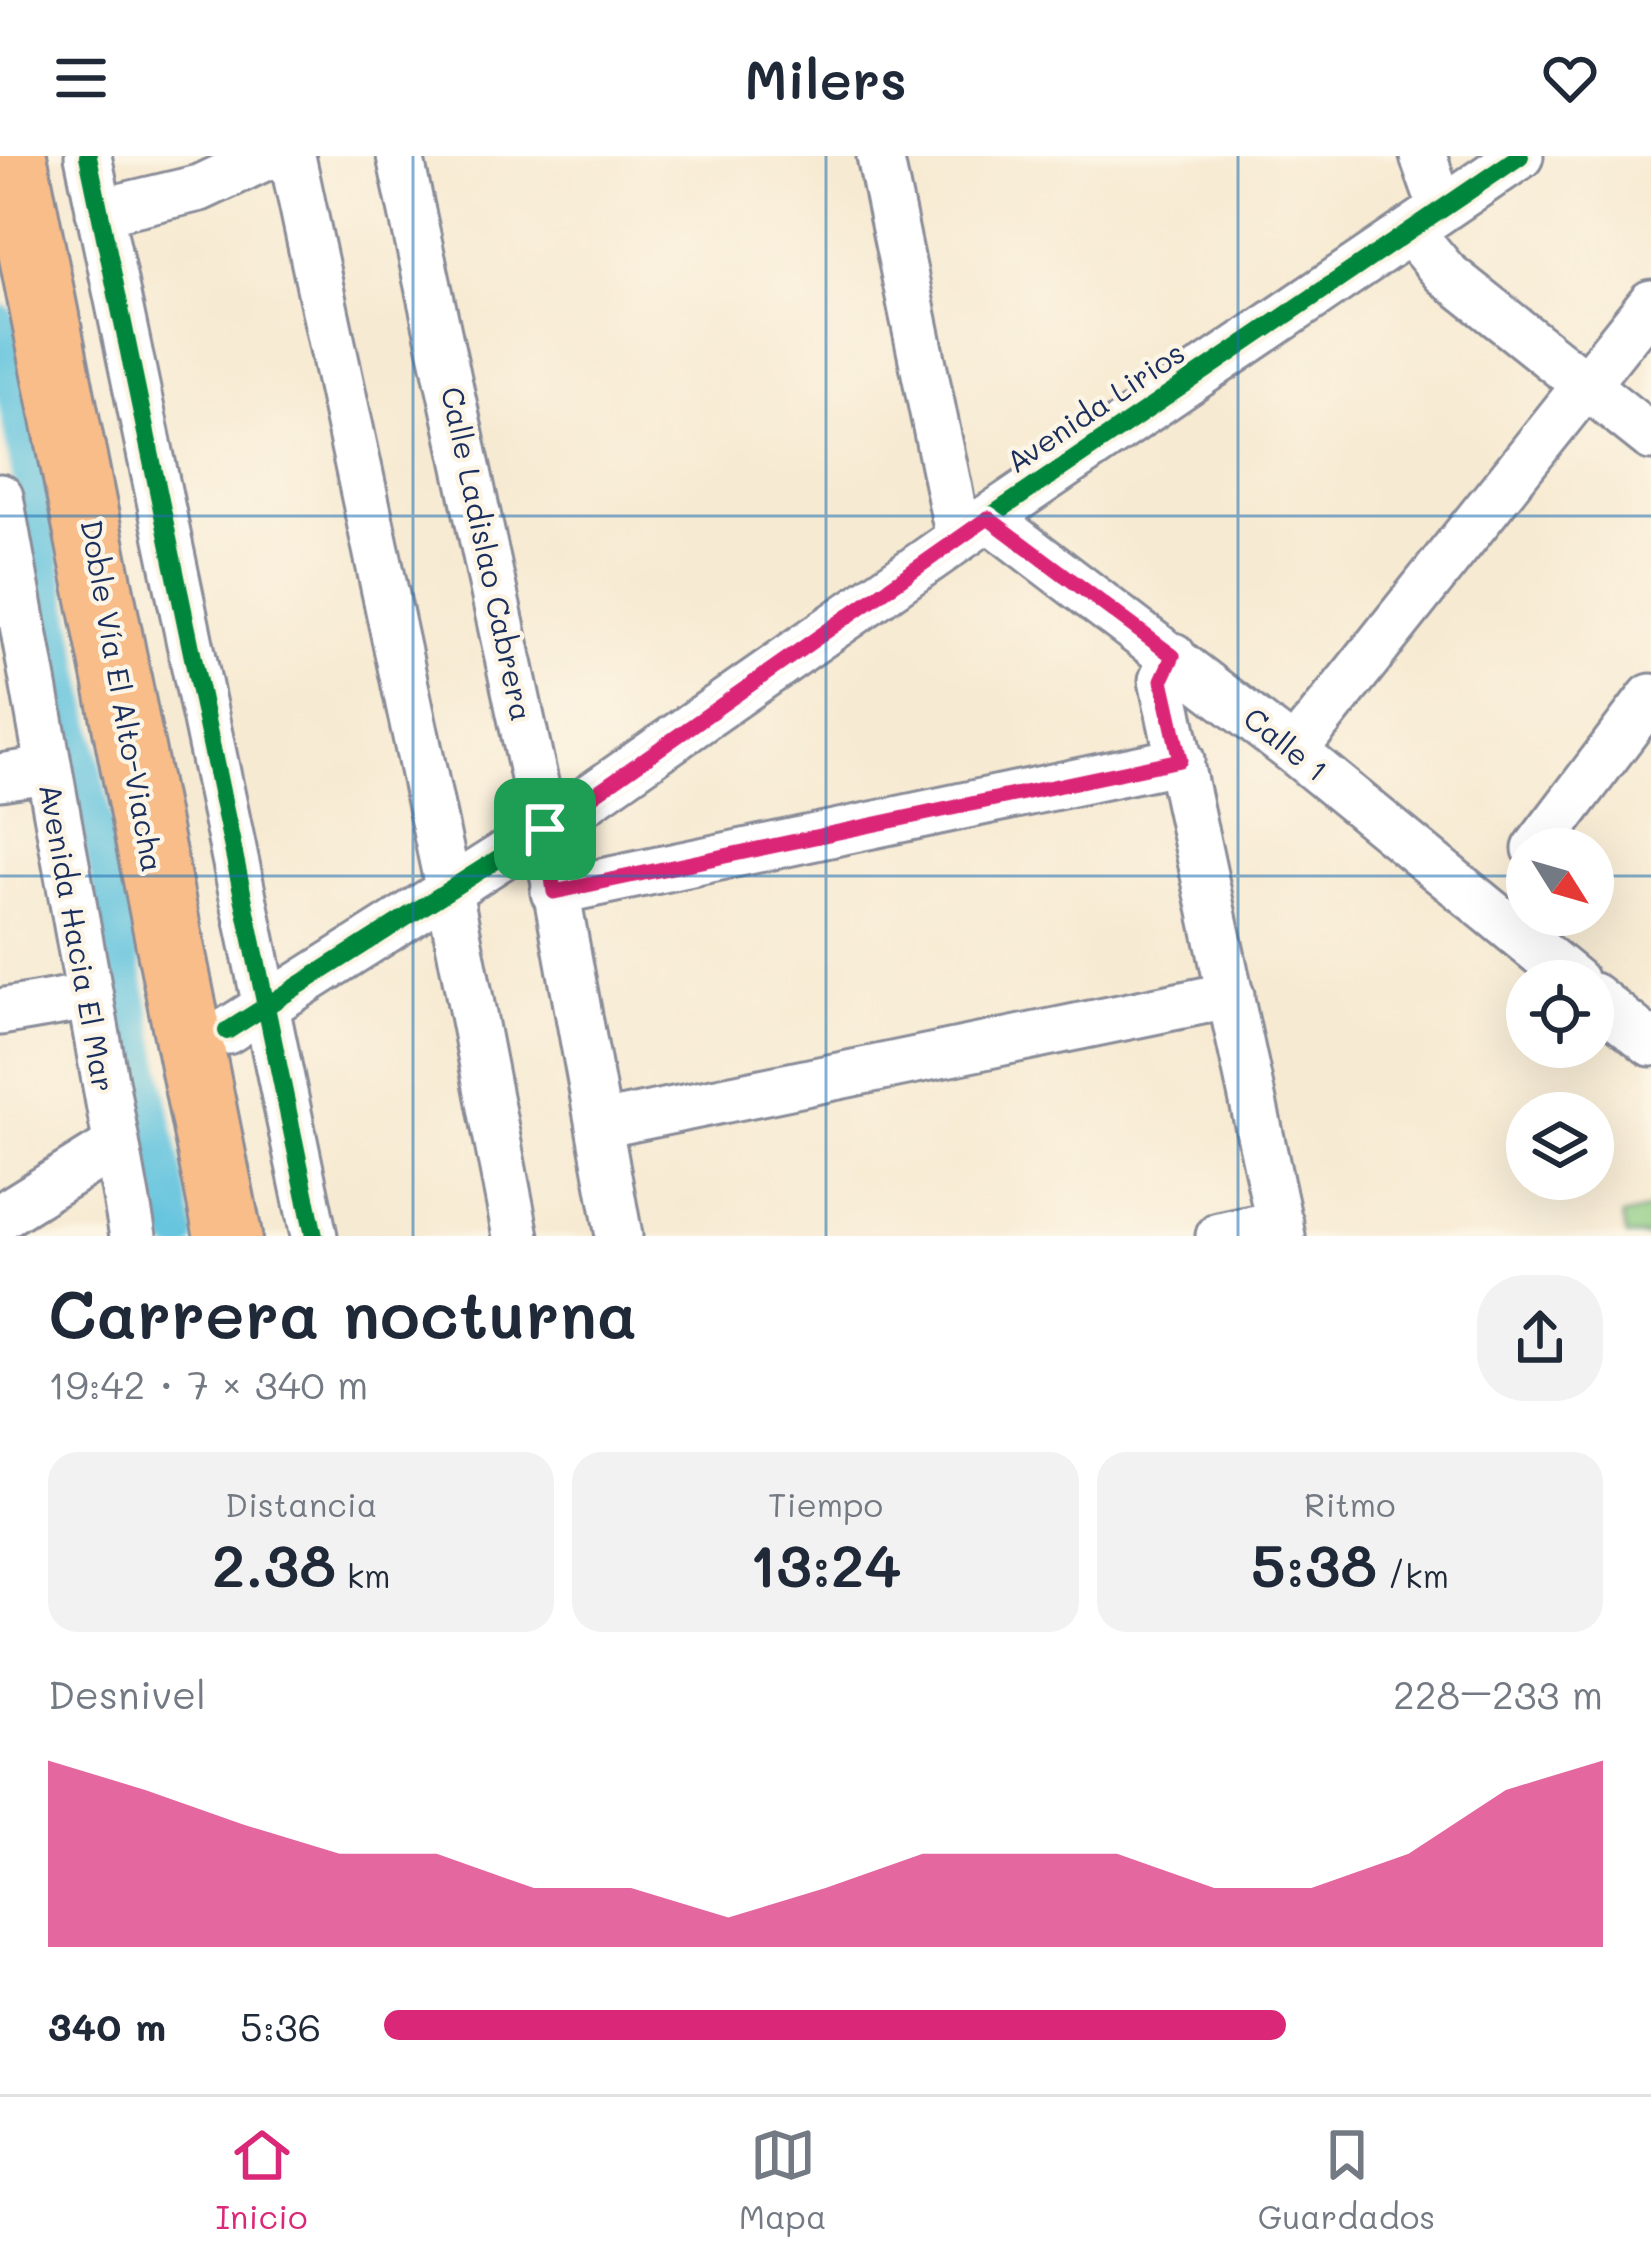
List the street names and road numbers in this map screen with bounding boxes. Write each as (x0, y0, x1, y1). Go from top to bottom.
street label: Avenida Lirios (998, 332, 1192, 481)
street label: Calle Ladislao Cabrera (433, 383, 543, 724)
street label: Doble Vía El Alto-Viacha (72, 516, 174, 875)
street label: Calle 1 (1236, 697, 1336, 789)
street label: Avenida Hacia El Mar (31, 780, 125, 1095)

